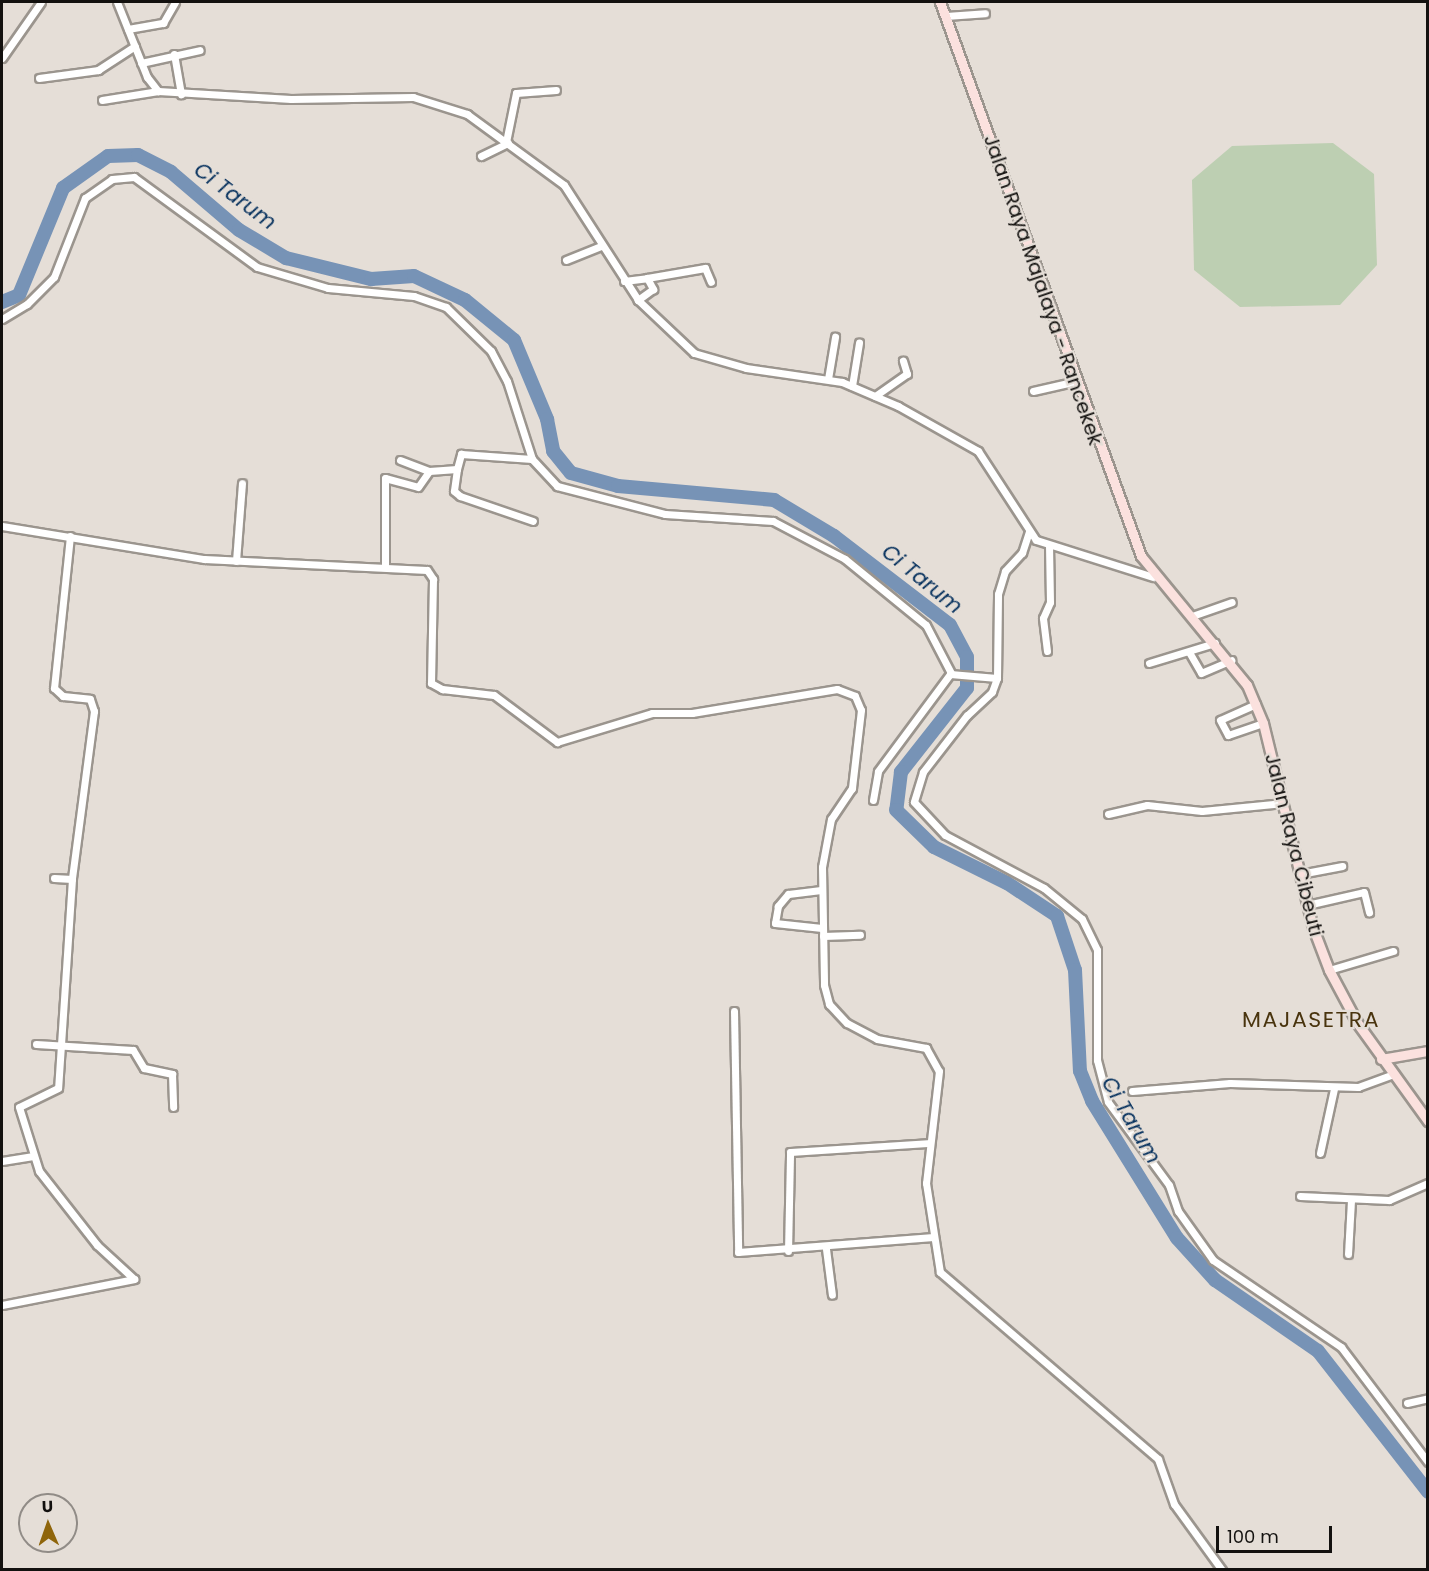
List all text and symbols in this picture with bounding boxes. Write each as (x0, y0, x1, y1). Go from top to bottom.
street label: Jalan Raya Majalaya - Rancekek (978, 132, 1108, 448)
water label: Ci Tarum (189, 157, 281, 235)
water label: Ci Tarum (877, 539, 967, 619)
street label: Jalan Raya Cibeuti (1260, 751, 1328, 939)
district label: MAJASETRA (1242, 1007, 1380, 1033)
water label: Ci Tarum (1096, 1072, 1166, 1168)
north arrow (18, 1493, 78, 1553)
text: U (41, 1495, 53, 1518)
scale bar (1219, 1514, 1334, 1552)
text: 100 m (1227, 1524, 1279, 1549)

